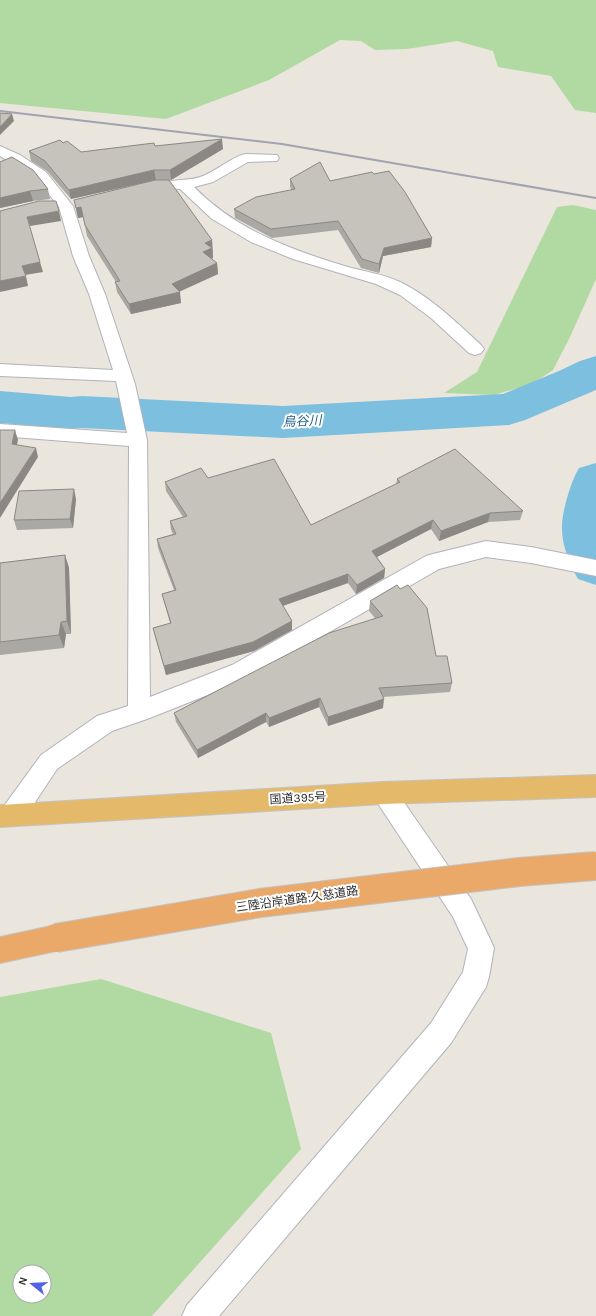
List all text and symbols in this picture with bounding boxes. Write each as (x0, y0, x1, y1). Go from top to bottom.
water label: 鳥谷川 (282, 412, 324, 430)
street label: 国道395号 (269, 790, 327, 806)
street label: 三陸沿岸道路;久慈道路 (235, 883, 359, 915)
north arrow (12, 1264, 52, 1304)
text: N (16, 1275, 30, 1287)

